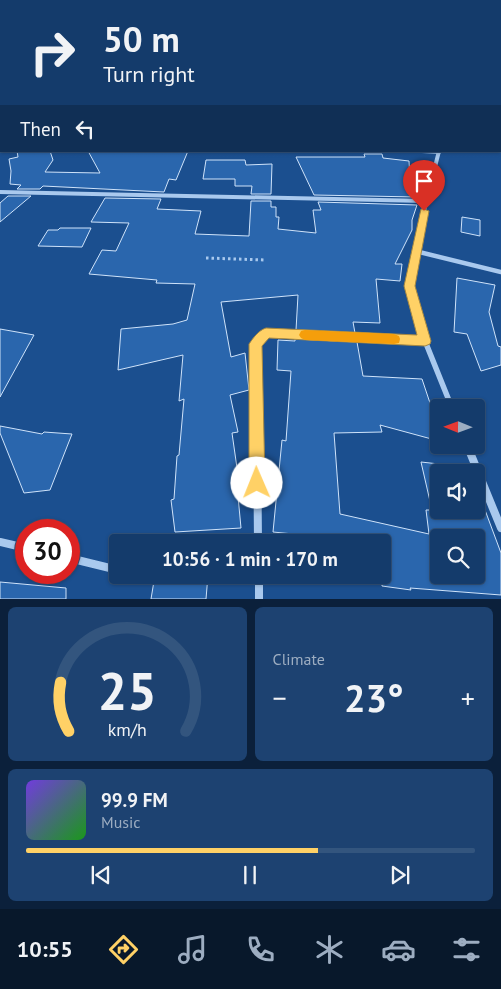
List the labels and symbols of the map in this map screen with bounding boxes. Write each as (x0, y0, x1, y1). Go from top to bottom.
pin (403, 160, 445, 211)
north arrow (430, 399, 485, 454)
position arrow (230, 456, 282, 508)
speed limit sign: 30 (15, 519, 80, 584)

